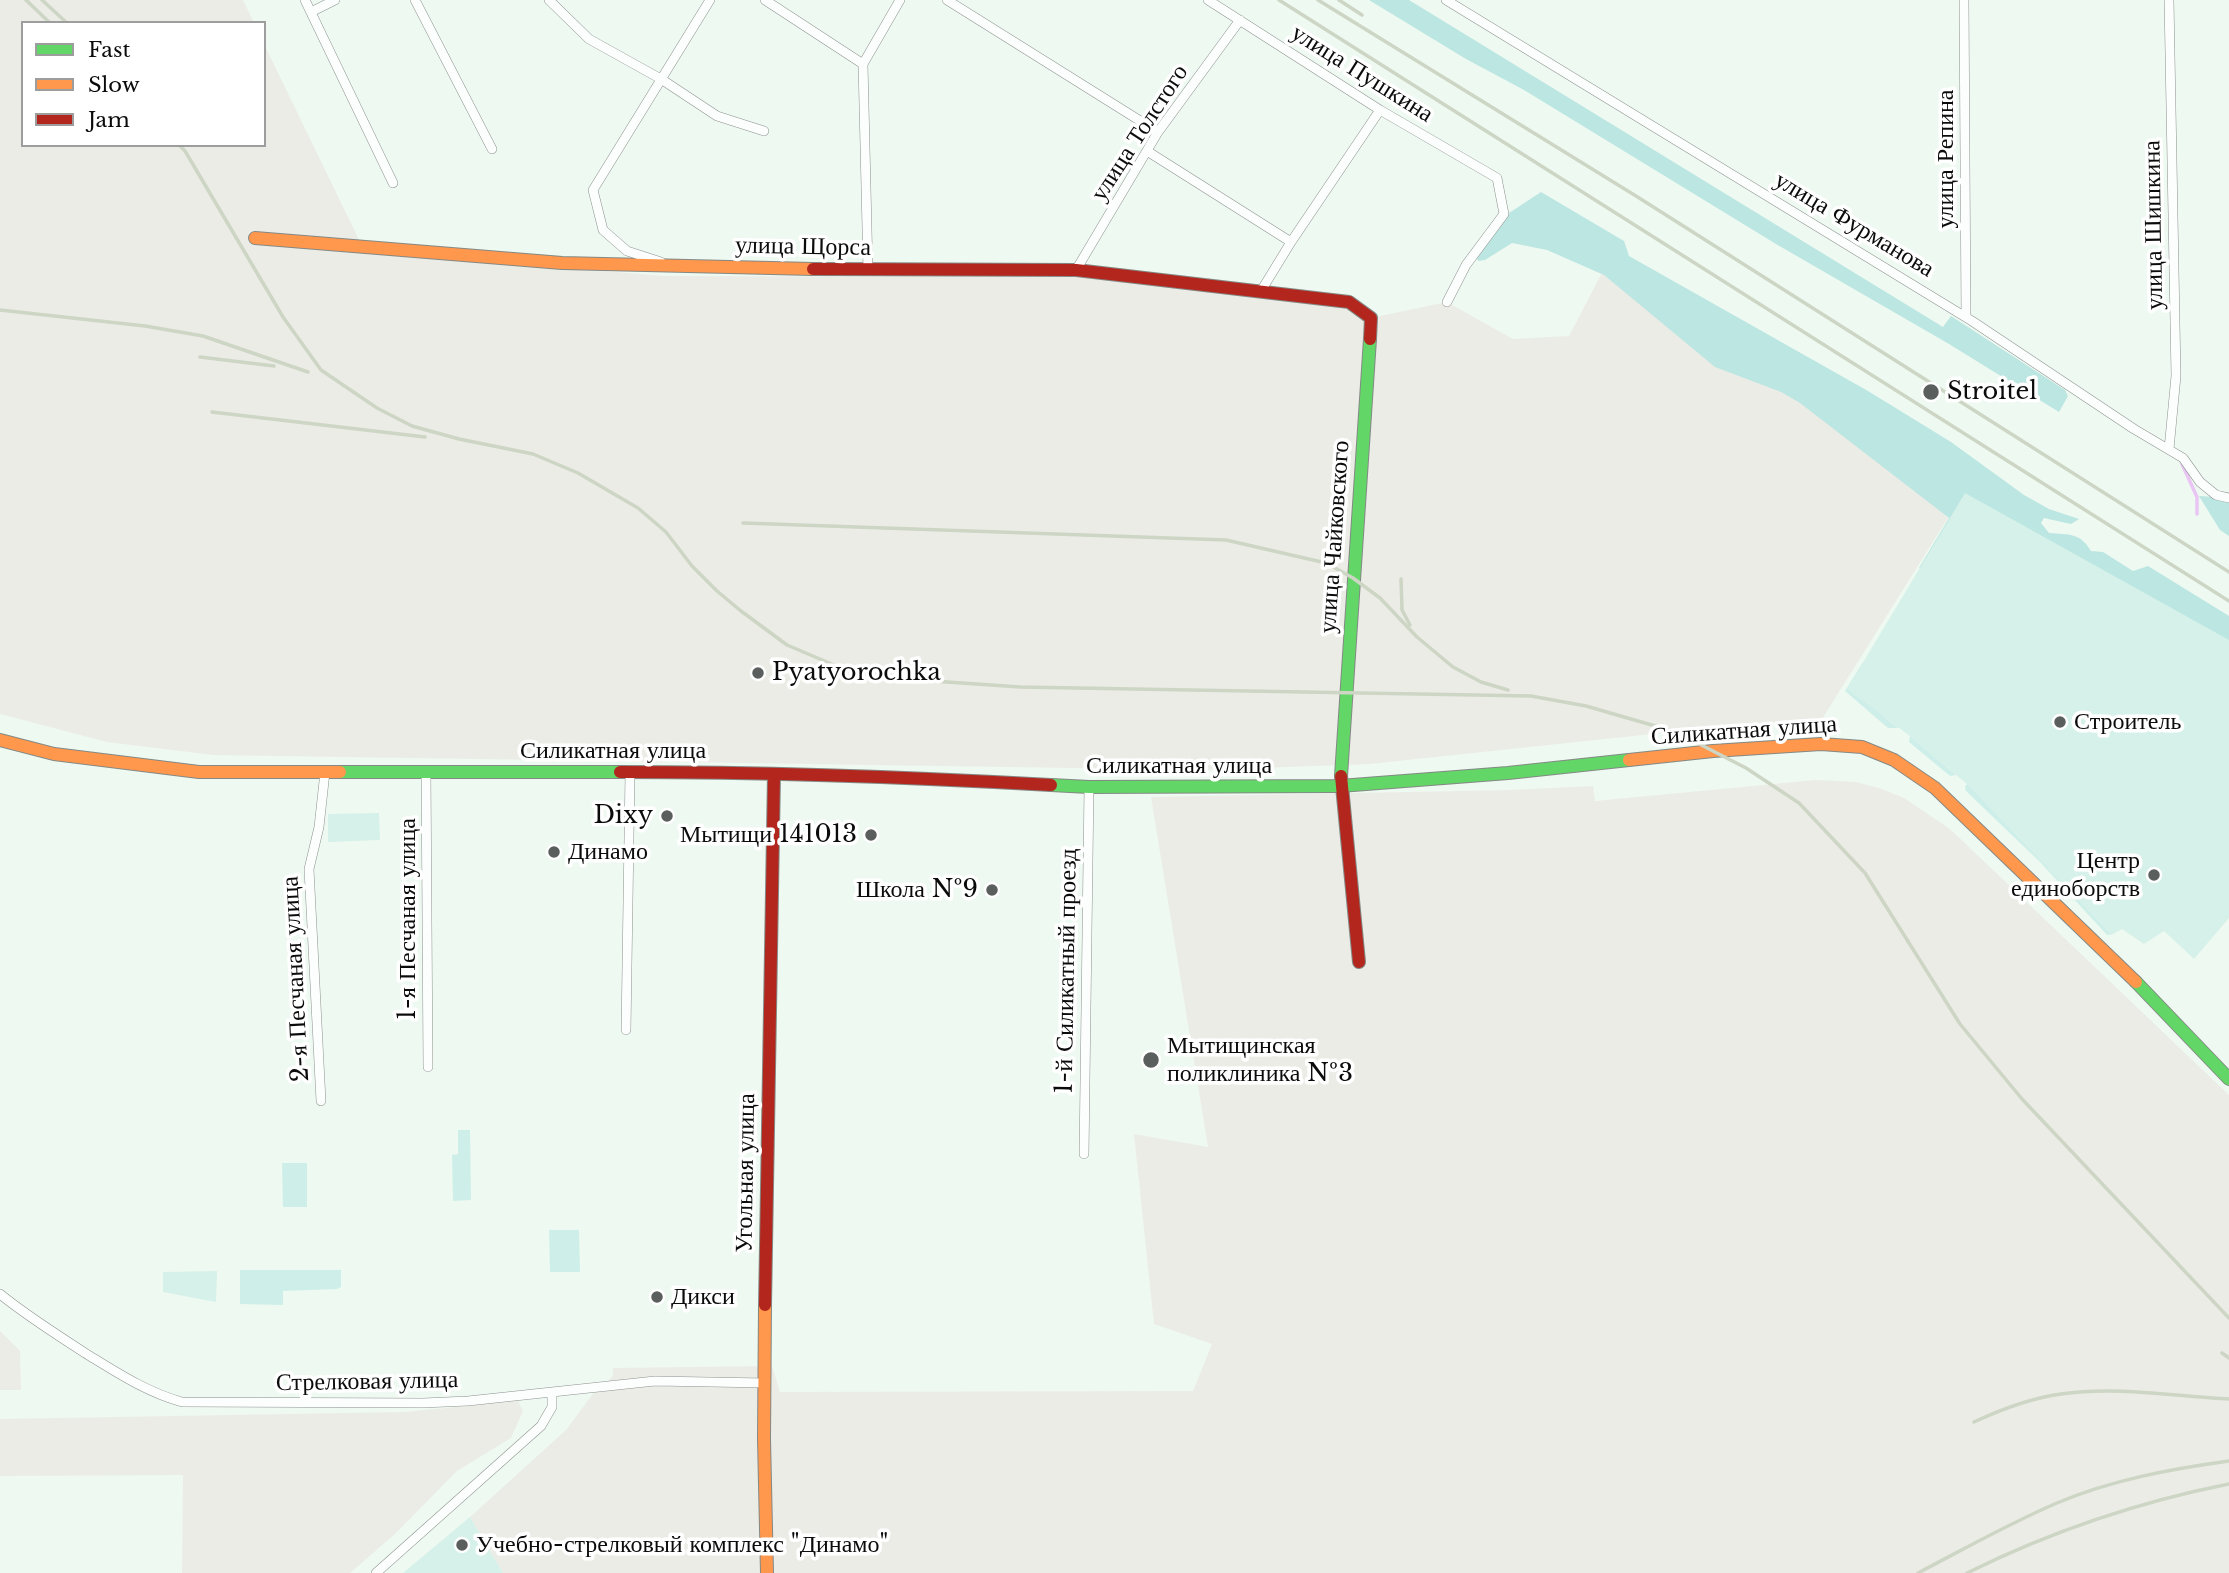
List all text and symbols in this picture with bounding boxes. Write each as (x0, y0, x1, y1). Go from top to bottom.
street label: улица Пушкина (1286, 19, 1438, 129)
legend (21, 21, 266, 147)
text: Fast (88, 37, 130, 63)
street label: улица Толстого (1085, 59, 1195, 207)
text: Slow (88, 72, 140, 98)
street label: улица Репина (1932, 89, 1960, 229)
text: Jam (88, 107, 130, 133)
street label: улица Шишкина (2138, 140, 2170, 310)
street label: улица Фурманова (1769, 166, 1939, 284)
street label: улица Щорса (735, 231, 871, 263)
place label: Stroitel (1947, 378, 2037, 406)
marker: Stroitel (1921, 382, 1941, 402)
street label: улица Чайковского (1314, 440, 1356, 634)
place label: Pyatyorochka (772, 659, 941, 687)
marker: Pyatyorochka (750, 665, 766, 681)
place label: Строитель (2074, 708, 2181, 736)
street label: Силикатная улица (1650, 710, 1838, 752)
marker: Строитель (2052, 714, 2068, 730)
street label: Силикатная улица (520, 737, 706, 765)
street label: Силикатная улица (1086, 752, 1272, 780)
place label: Dixy (594, 802, 653, 830)
marker: Dixy (659, 808, 675, 824)
street label: 1-я Песчаная улица (394, 818, 422, 1020)
place label: Мытищи 141013 (680, 821, 857, 849)
marker: Мытищи 141013 (863, 827, 879, 843)
place label: Динамо (568, 838, 648, 866)
marker: Динамо (546, 844, 562, 860)
place label: Центр единоборств (2011, 847, 2140, 903)
street label: 1-й Силикатный проезд (1050, 848, 1084, 1094)
marker: Центр единоборств (2146, 867, 2162, 883)
street label: 2-я Песчаная улица (276, 875, 316, 1083)
place label: Школа №9 (856, 876, 978, 904)
marker: Школа №9 (984, 882, 1000, 898)
place label: Мытищинская поликлиника №3 (1167, 1032, 1353, 1088)
marker: Мытищинская поликлиника №3 (1141, 1050, 1161, 1070)
street label: Угольная улица (730, 1093, 762, 1253)
place label: Дикси (671, 1283, 735, 1311)
marker: Дикси (649, 1289, 665, 1305)
street label: Стрелковая улица (276, 1366, 458, 1398)
place label: Учебно-стрелковый комплекс "Динамо" (476, 1531, 888, 1559)
marker: Учебно-стрелковый комплекс "Динамо" (454, 1537, 470, 1553)

